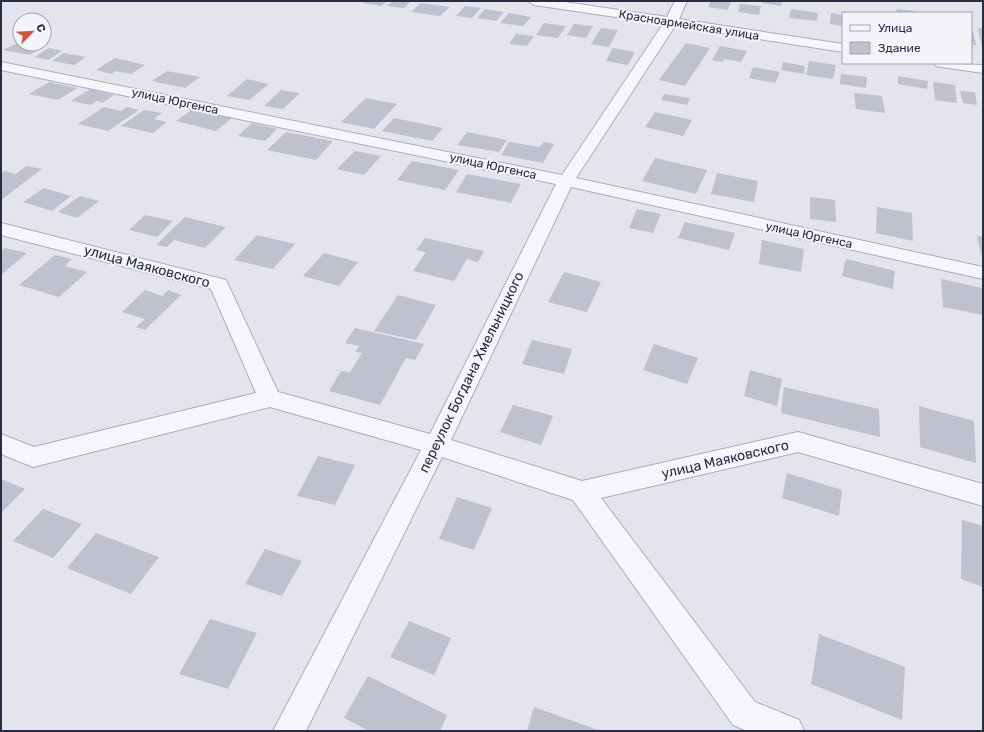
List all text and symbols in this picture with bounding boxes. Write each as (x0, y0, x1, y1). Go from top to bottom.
street label: Красноармейская улица (618, 7, 760, 43)
north arrow (12, 12, 52, 52)
legend (842, 12, 972, 64)
text: Улица (878, 21, 912, 35)
text: С (33, 22, 48, 35)
text: Здание (878, 41, 921, 55)
street label: улица Юргенса (130, 85, 220, 117)
street label: улица Юргенса (448, 150, 538, 182)
street label: улица Юргенса (764, 219, 854, 251)
street label: улица Маяковского (82, 241, 212, 292)
street label: переулок Богдана Хмельницкого (415, 269, 528, 475)
street label: улица Маяковского (660, 437, 790, 482)

